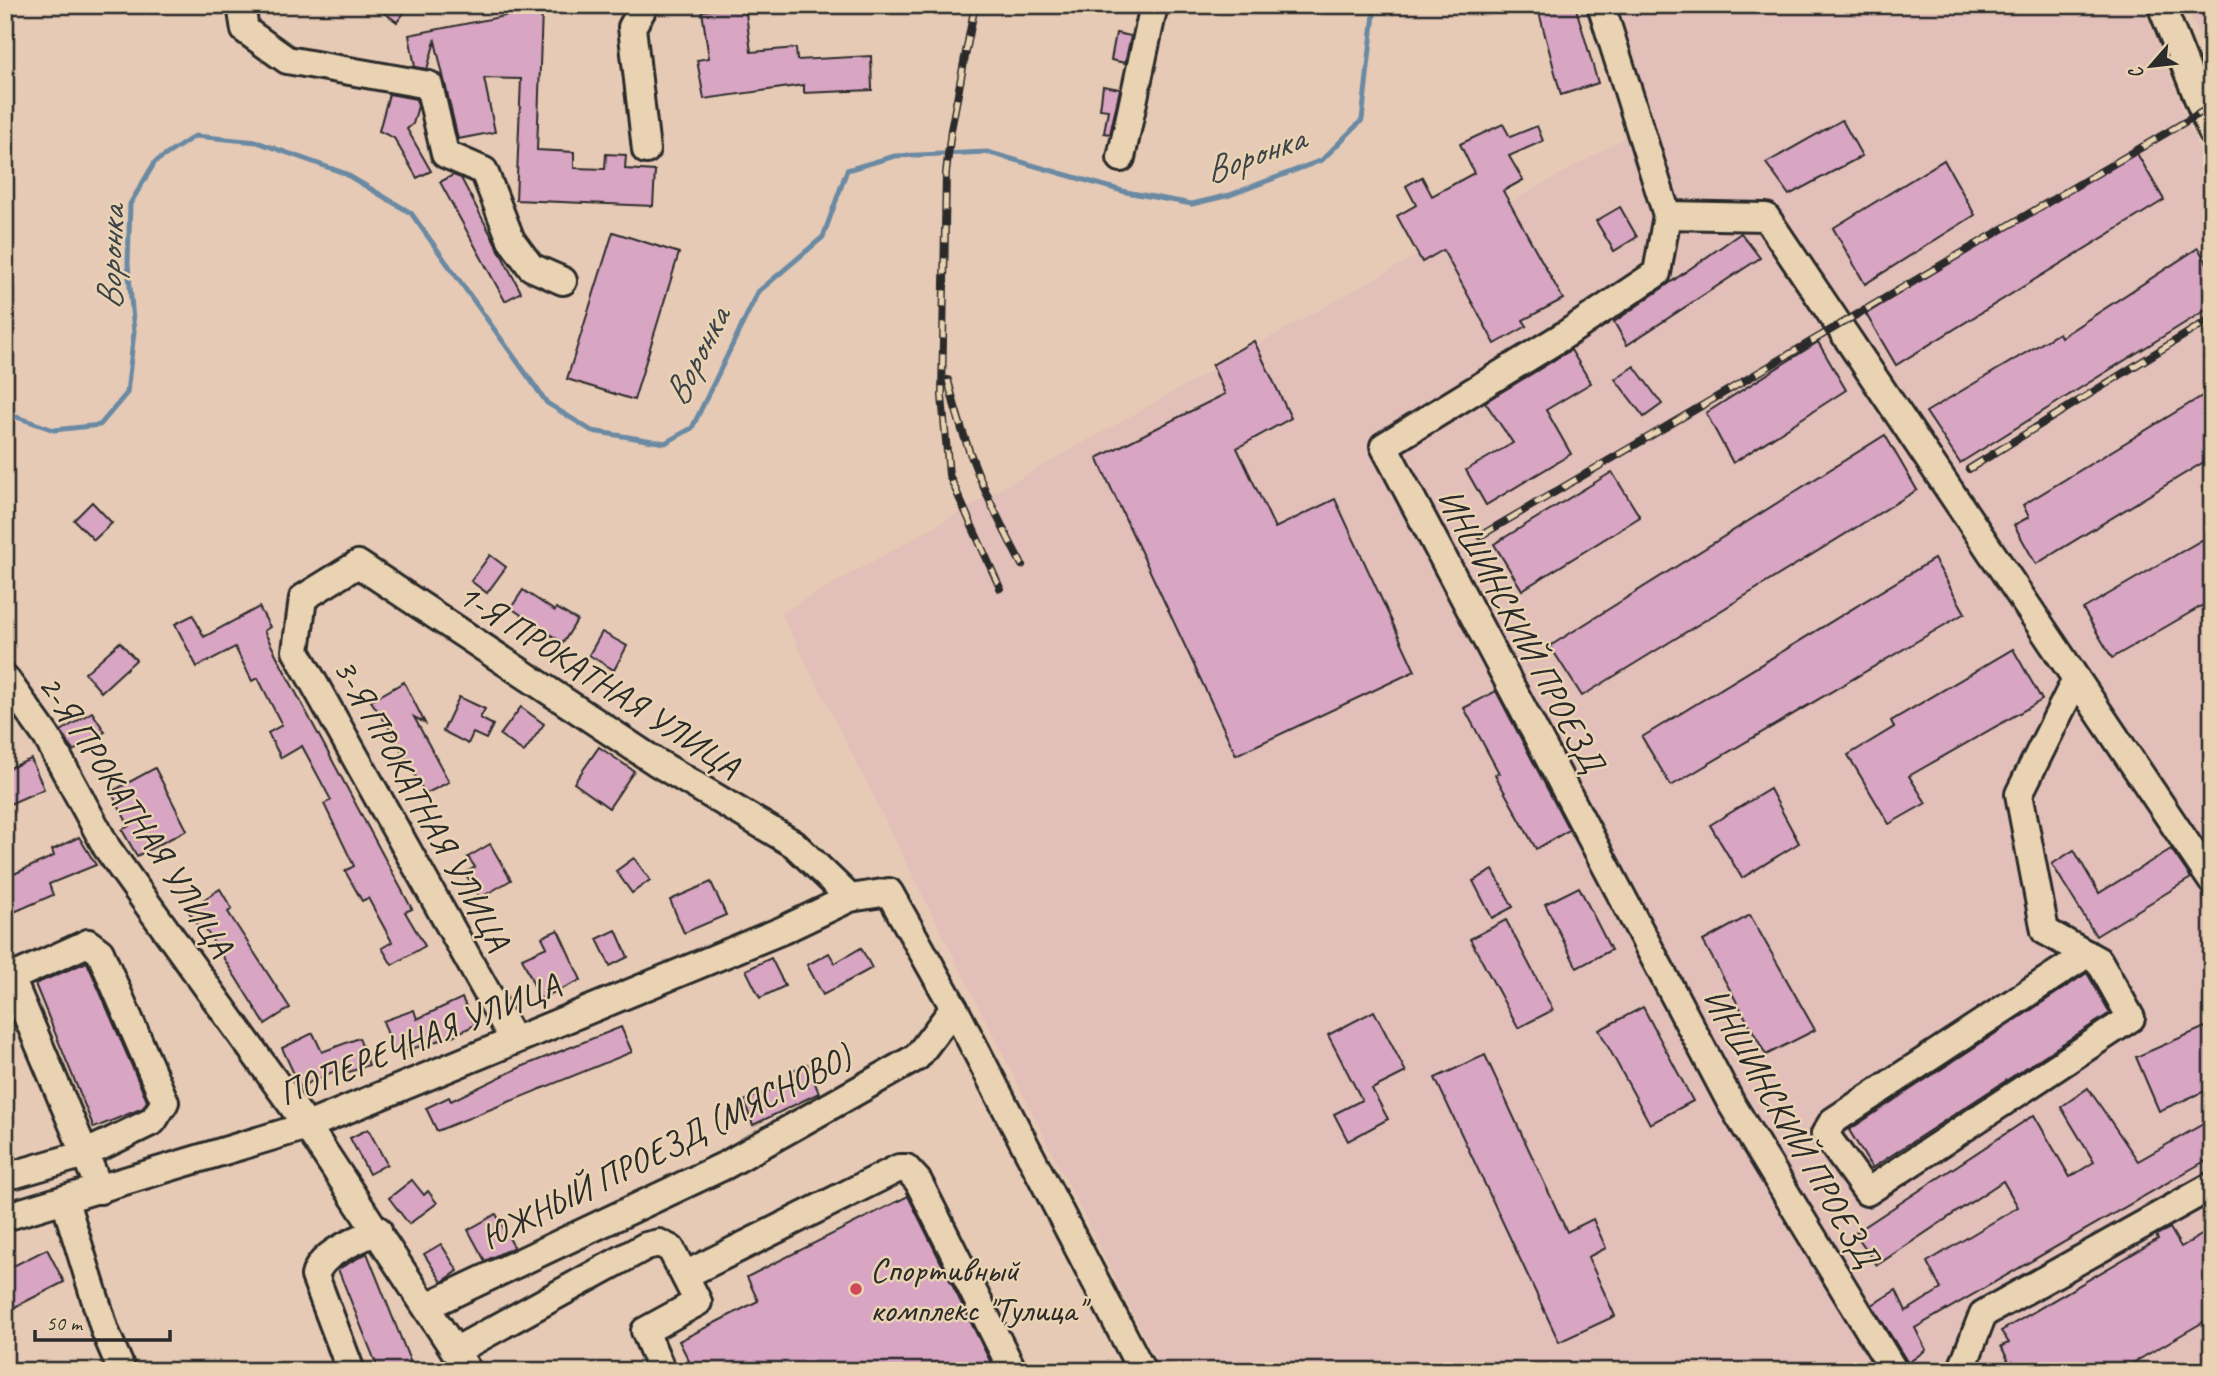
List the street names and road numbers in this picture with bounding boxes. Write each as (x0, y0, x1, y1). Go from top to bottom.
street label: ИНШИНСКИЙ ПРОЕЗД (1427, 481, 1616, 782)
street label: 1-Я ПРОКАТНАЯ УЛИЦА (449, 572, 750, 789)
street label: 3-Я ПРОКАТНАЯ УЛИЦА (323, 650, 522, 959)
street label: 2-Я ПРОКАТНАЯ УЛИЦА (28, 665, 245, 966)
street label: ПОПЕРЕЧНАЯ УЛИЦА (272, 962, 568, 1116)
street label: ИНШИНСКИЙ ПРОЕЗД (1693, 980, 1890, 1277)
street label: ЮЖНЫЙ ПРОЕЗД (МЯСНОВО) (473, 1033, 861, 1260)

